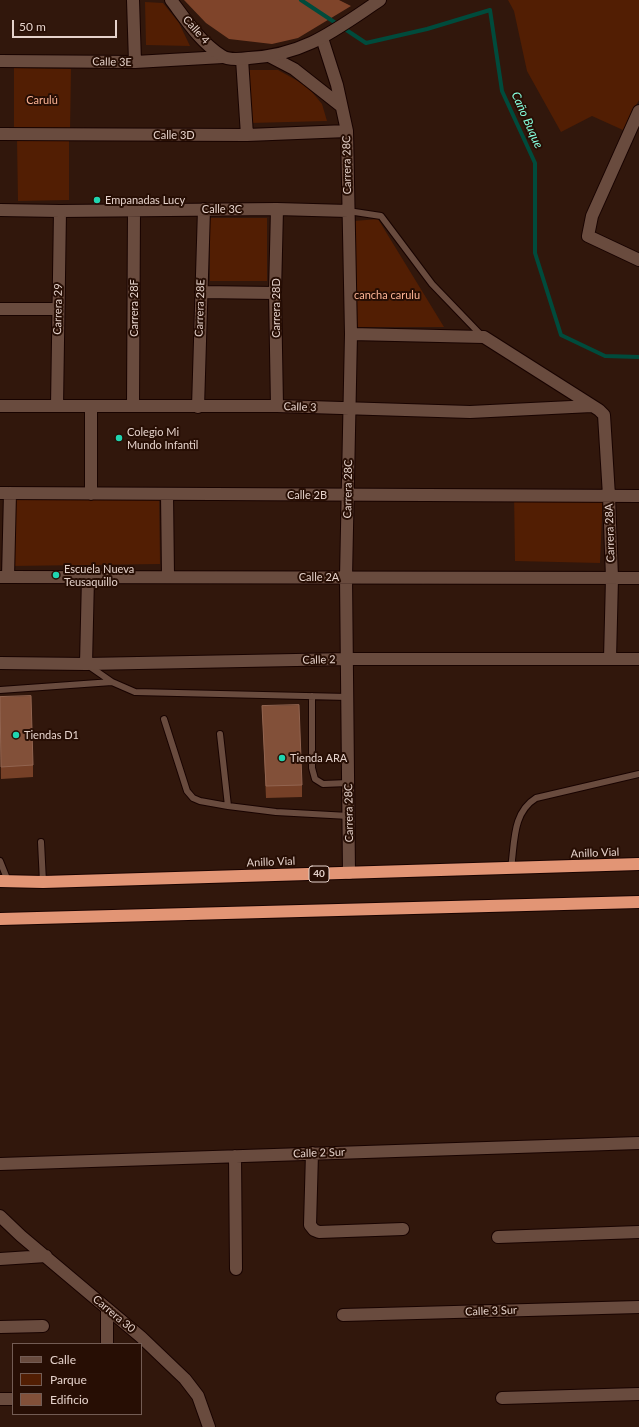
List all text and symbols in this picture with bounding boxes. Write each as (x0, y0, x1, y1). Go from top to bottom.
scale bar (14, 12, 119, 38)
street label: Calle 4 (180, 13, 212, 47)
text: 50 m (19, 19, 46, 34)
street label: Calle 3E (92, 55, 132, 69)
water label: Caño Buque (508, 89, 546, 151)
park label: Carulú (26, 93, 58, 107)
street label: Calle 3D (153, 128, 195, 142)
street label: Carrera 28C (340, 136, 354, 194)
place label: Empanadas Lucy (105, 193, 185, 207)
marker: Empanadas Lucy (92, 195, 102, 205)
street label: Calle 3C (202, 202, 242, 216)
street label: Carrera 28D (269, 278, 283, 338)
street label: Carrera 28F (127, 279, 141, 337)
street label: Carrera 28E (192, 279, 208, 337)
street label: Carrera 29 (51, 283, 65, 335)
park label: cancha carulu (354, 288, 420, 302)
street label: Calle 3 (283, 400, 317, 414)
place label: Colegio Mi Mundo Infantil (127, 425, 198, 451)
marker: Colegio Mi Mundo Infantil (114, 433, 124, 443)
street label: Carrera 28C (341, 460, 355, 518)
street label: Calle 2B (287, 488, 327, 502)
street label: Carrera 28A (602, 503, 618, 563)
place label: Escuela Nueva Teusaquillo (64, 562, 134, 588)
marker: Escuela Nueva Teusaquillo (51, 570, 61, 580)
street label: Calle 2A (299, 570, 339, 584)
street label: Calle 2 (302, 653, 336, 667)
place label: Tiendas D1 (24, 728, 79, 742)
marker: Tiendas D1 (11, 730, 21, 740)
place label: Tienda ARA (290, 751, 347, 765)
marker: Tienda ARA (277, 753, 287, 763)
street label: Carrera 28C (342, 784, 356, 842)
street label: Anillo Vial (570, 846, 620, 860)
street label: Anillo Vial (246, 855, 296, 869)
road number: 40 (309, 866, 329, 882)
street label: Calle 2 Sur (293, 1145, 345, 1161)
street label: Carrera 30 (90, 1292, 138, 1336)
street label: Calle 3 Sur (465, 1303, 517, 1319)
legend (12, 1343, 142, 1415)
text: Calle (50, 1352, 76, 1367)
text: Parque (50, 1372, 87, 1387)
text: Edificio (50, 1392, 89, 1407)

